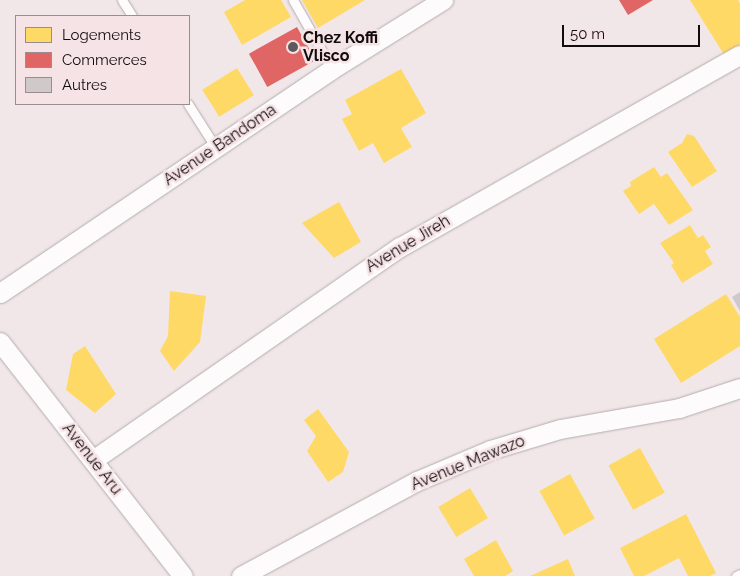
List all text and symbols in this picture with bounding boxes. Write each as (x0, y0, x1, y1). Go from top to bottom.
legend (15, 15, 190, 105)
scale bar (565, 15, 702, 47)
text: 50 m (570, 25, 605, 43)
text: Logements (62, 26, 141, 44)
place label: Chez Koffi Vlisco (303, 28, 378, 66)
marker: Chez Koffi Vlisco (287, 41, 299, 53)
text: Commerces (62, 51, 147, 69)
text: Autres (62, 76, 107, 94)
street label: Avenue Bandoma (160, 100, 280, 190)
street label: Avenue Jireh (362, 211, 454, 277)
street label: Avenue Aru (58, 419, 126, 499)
street label: Avenue Mawazo (408, 431, 528, 495)

